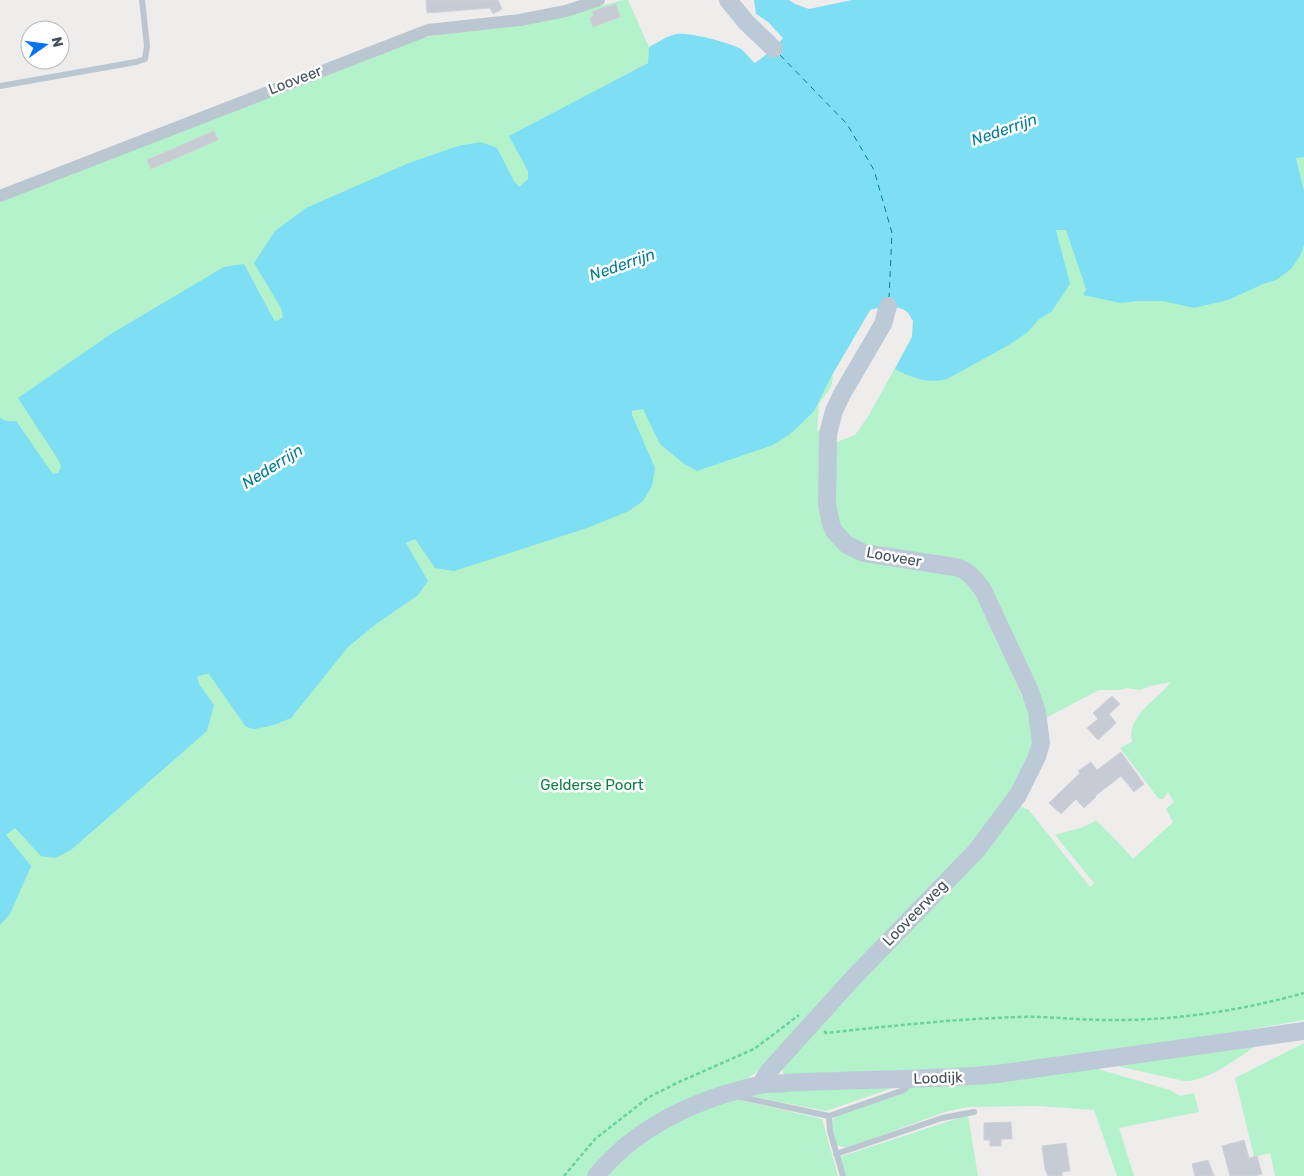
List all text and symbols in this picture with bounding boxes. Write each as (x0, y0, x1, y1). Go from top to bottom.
north arrow (20, 20, 70, 70)
text: N (48, 35, 67, 49)
street label: Looveer (266, 61, 325, 98)
water label: Nederrijn (969, 109, 1040, 150)
water label: Nederrijn (587, 244, 658, 285)
water label: Nederrijn (238, 440, 306, 493)
street label: Looveer (865, 543, 923, 571)
park label: Gelderse Poort (540, 776, 644, 794)
street label: Looveerweg (879, 876, 951, 950)
street label: Loodijk (913, 1068, 963, 1088)

